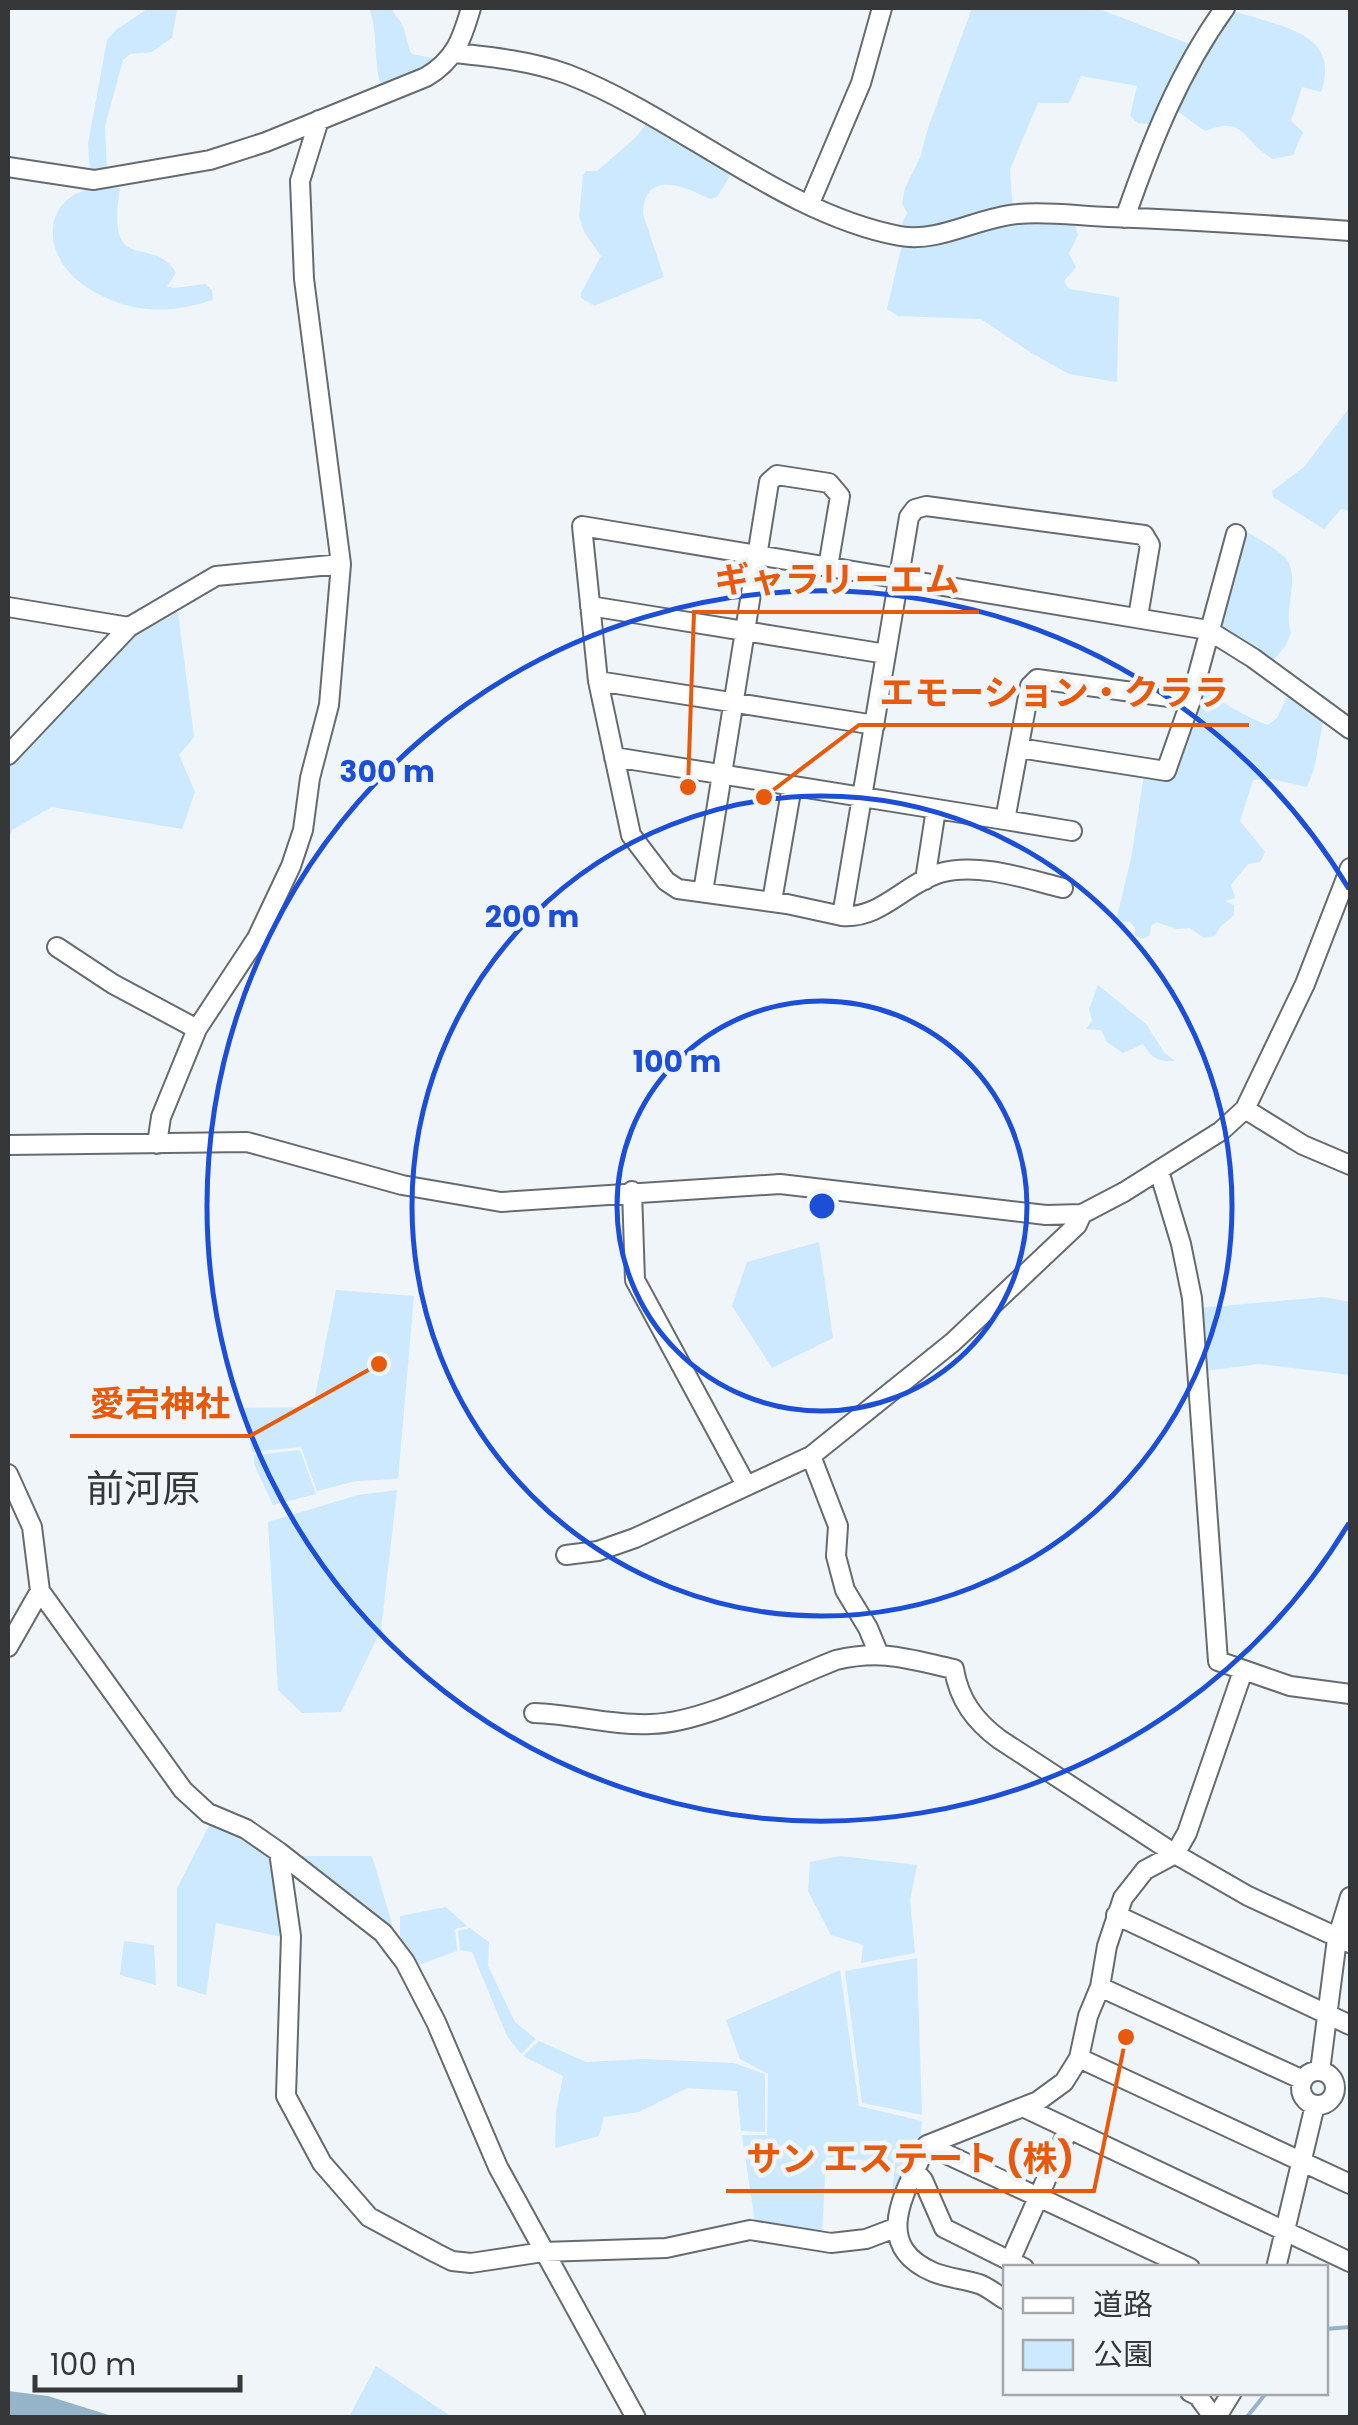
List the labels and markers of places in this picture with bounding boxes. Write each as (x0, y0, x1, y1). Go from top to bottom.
callout: ギャラリーエム (694, 547, 979, 612)
callout: エモーション・クララ (859, 660, 1249, 725)
centre of rings (804, 1188, 840, 1224)
callout: 愛宕神社 (70, 1371, 250, 1436)
callout: サン エステート (株) (726, 2126, 1094, 2191)

